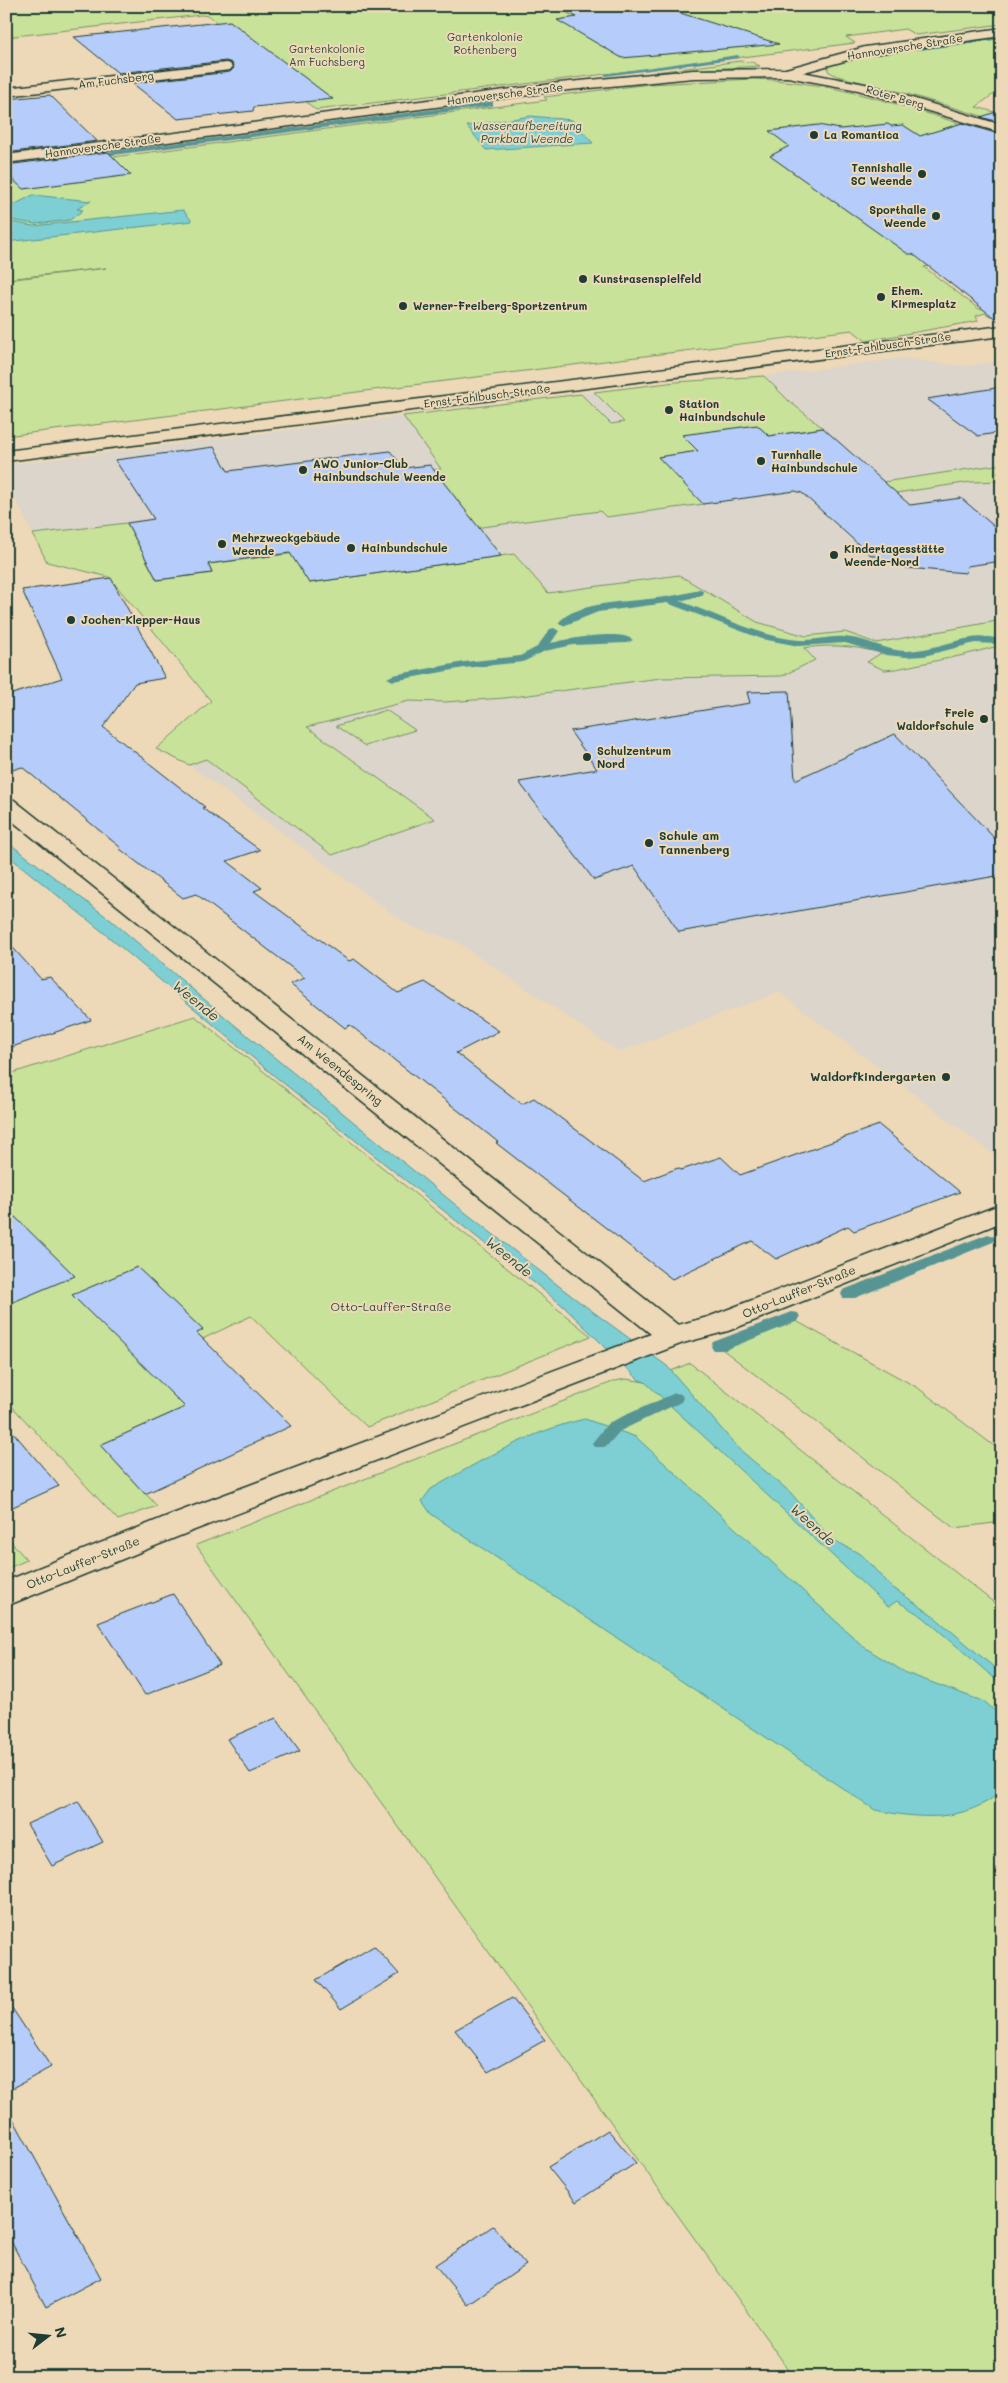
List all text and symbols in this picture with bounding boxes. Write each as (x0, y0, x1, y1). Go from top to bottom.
park label: Gartenkolonie Rothenberg (447, 29, 523, 57)
street label: Hannoversche Straße (846, 30, 964, 63)
park label: Gartenkolonie Am Fuchsberg (289, 41, 365, 69)
street label: Am Fuchsberg (77, 67, 154, 92)
street label: Hannoversche Straße (446, 79, 564, 108)
street label: Roter Berg (864, 81, 926, 112)
water label: Wasseraufbereitung Parkbad Weende (472, 118, 582, 146)
place label: La Romantica (824, 127, 899, 142)
marker: La Romantica (808, 129, 820, 141)
street label: Hannoversche Straße (44, 130, 162, 161)
place label: Tennishalle SC Weende (851, 160, 912, 188)
marker: Tennishalle SC Weende (916, 168, 928, 180)
place label: Sporthalle Weende (869, 202, 926, 230)
marker: Sporthalle Weende (930, 210, 942, 222)
place label: Kunstrasenspielfeld (593, 271, 701, 286)
marker: Kunstrasenspielfeld (577, 273, 589, 285)
place label: Ehem. Kirmesplatz (891, 283, 956, 311)
marker: Ehem. Kirmesplatz (875, 291, 887, 303)
place label: Werner-Freiberg-Sportzentrum (413, 298, 588, 313)
marker: Werner-Freiberg-Sportzentrum (397, 300, 409, 312)
street label: Ernst-Fahlbusch-Straße (824, 328, 952, 361)
street label: Ernst-Fahlbusch-Straße (423, 380, 551, 411)
place label: Station Hainbundschule (679, 396, 766, 424)
marker: Station Hainbundschule (663, 404, 675, 416)
place label: Turnhalle Hainbundschule (771, 447, 858, 475)
marker: Turnhalle Hainbundschule (755, 455, 767, 467)
place label: AWO Junior-Club Hainbundschule Weende (313, 456, 446, 484)
marker: AWO Junior-Club Hainbundschule Weende (297, 464, 309, 476)
place label: Mehrzweckgebäude Weende (232, 530, 340, 558)
marker: Mehrzweckgebäude Weende (216, 538, 228, 550)
place label: Hainbundschule (361, 540, 448, 555)
place label: Kindertagesstätte Weende-Nord (844, 541, 945, 569)
marker: Hainbundschule (345, 542, 357, 554)
marker: Kindertagesstätte Weende-Nord (828, 549, 840, 561)
place label: Jochen-Klepper-Haus (81, 612, 201, 627)
marker: Jochen-Klepper-Haus (65, 614, 77, 626)
place label: Freie Waldorfschule (896, 705, 974, 733)
marker: Freie Waldorfschule (978, 713, 990, 725)
place label: Schulzentrum Nord (597, 743, 671, 771)
marker: Schulzentrum Nord (581, 751, 593, 763)
place label: Schule am Tannenberg (659, 827, 729, 857)
marker: Schule am Tannenberg (643, 837, 655, 849)
water label: Weende (169, 976, 224, 1025)
street label: Am Weendespring (295, 1030, 387, 1109)
place label: Waldorfkindergarten (810, 1068, 936, 1084)
marker: Waldorfkindergarten (940, 1071, 952, 1083)
water label: Weende (482, 1232, 537, 1281)
street label: Otto-Lauffer-Straße (740, 1261, 858, 1321)
park label: Otto-Lauffer-Straße (330, 1298, 452, 1314)
water label: Weende (787, 1499, 840, 1550)
street label: Otto-Lauffer-Straße (24, 1532, 142, 1592)
north arrow (22, 2310, 72, 2360)
text: N (50, 2325, 72, 2340)

